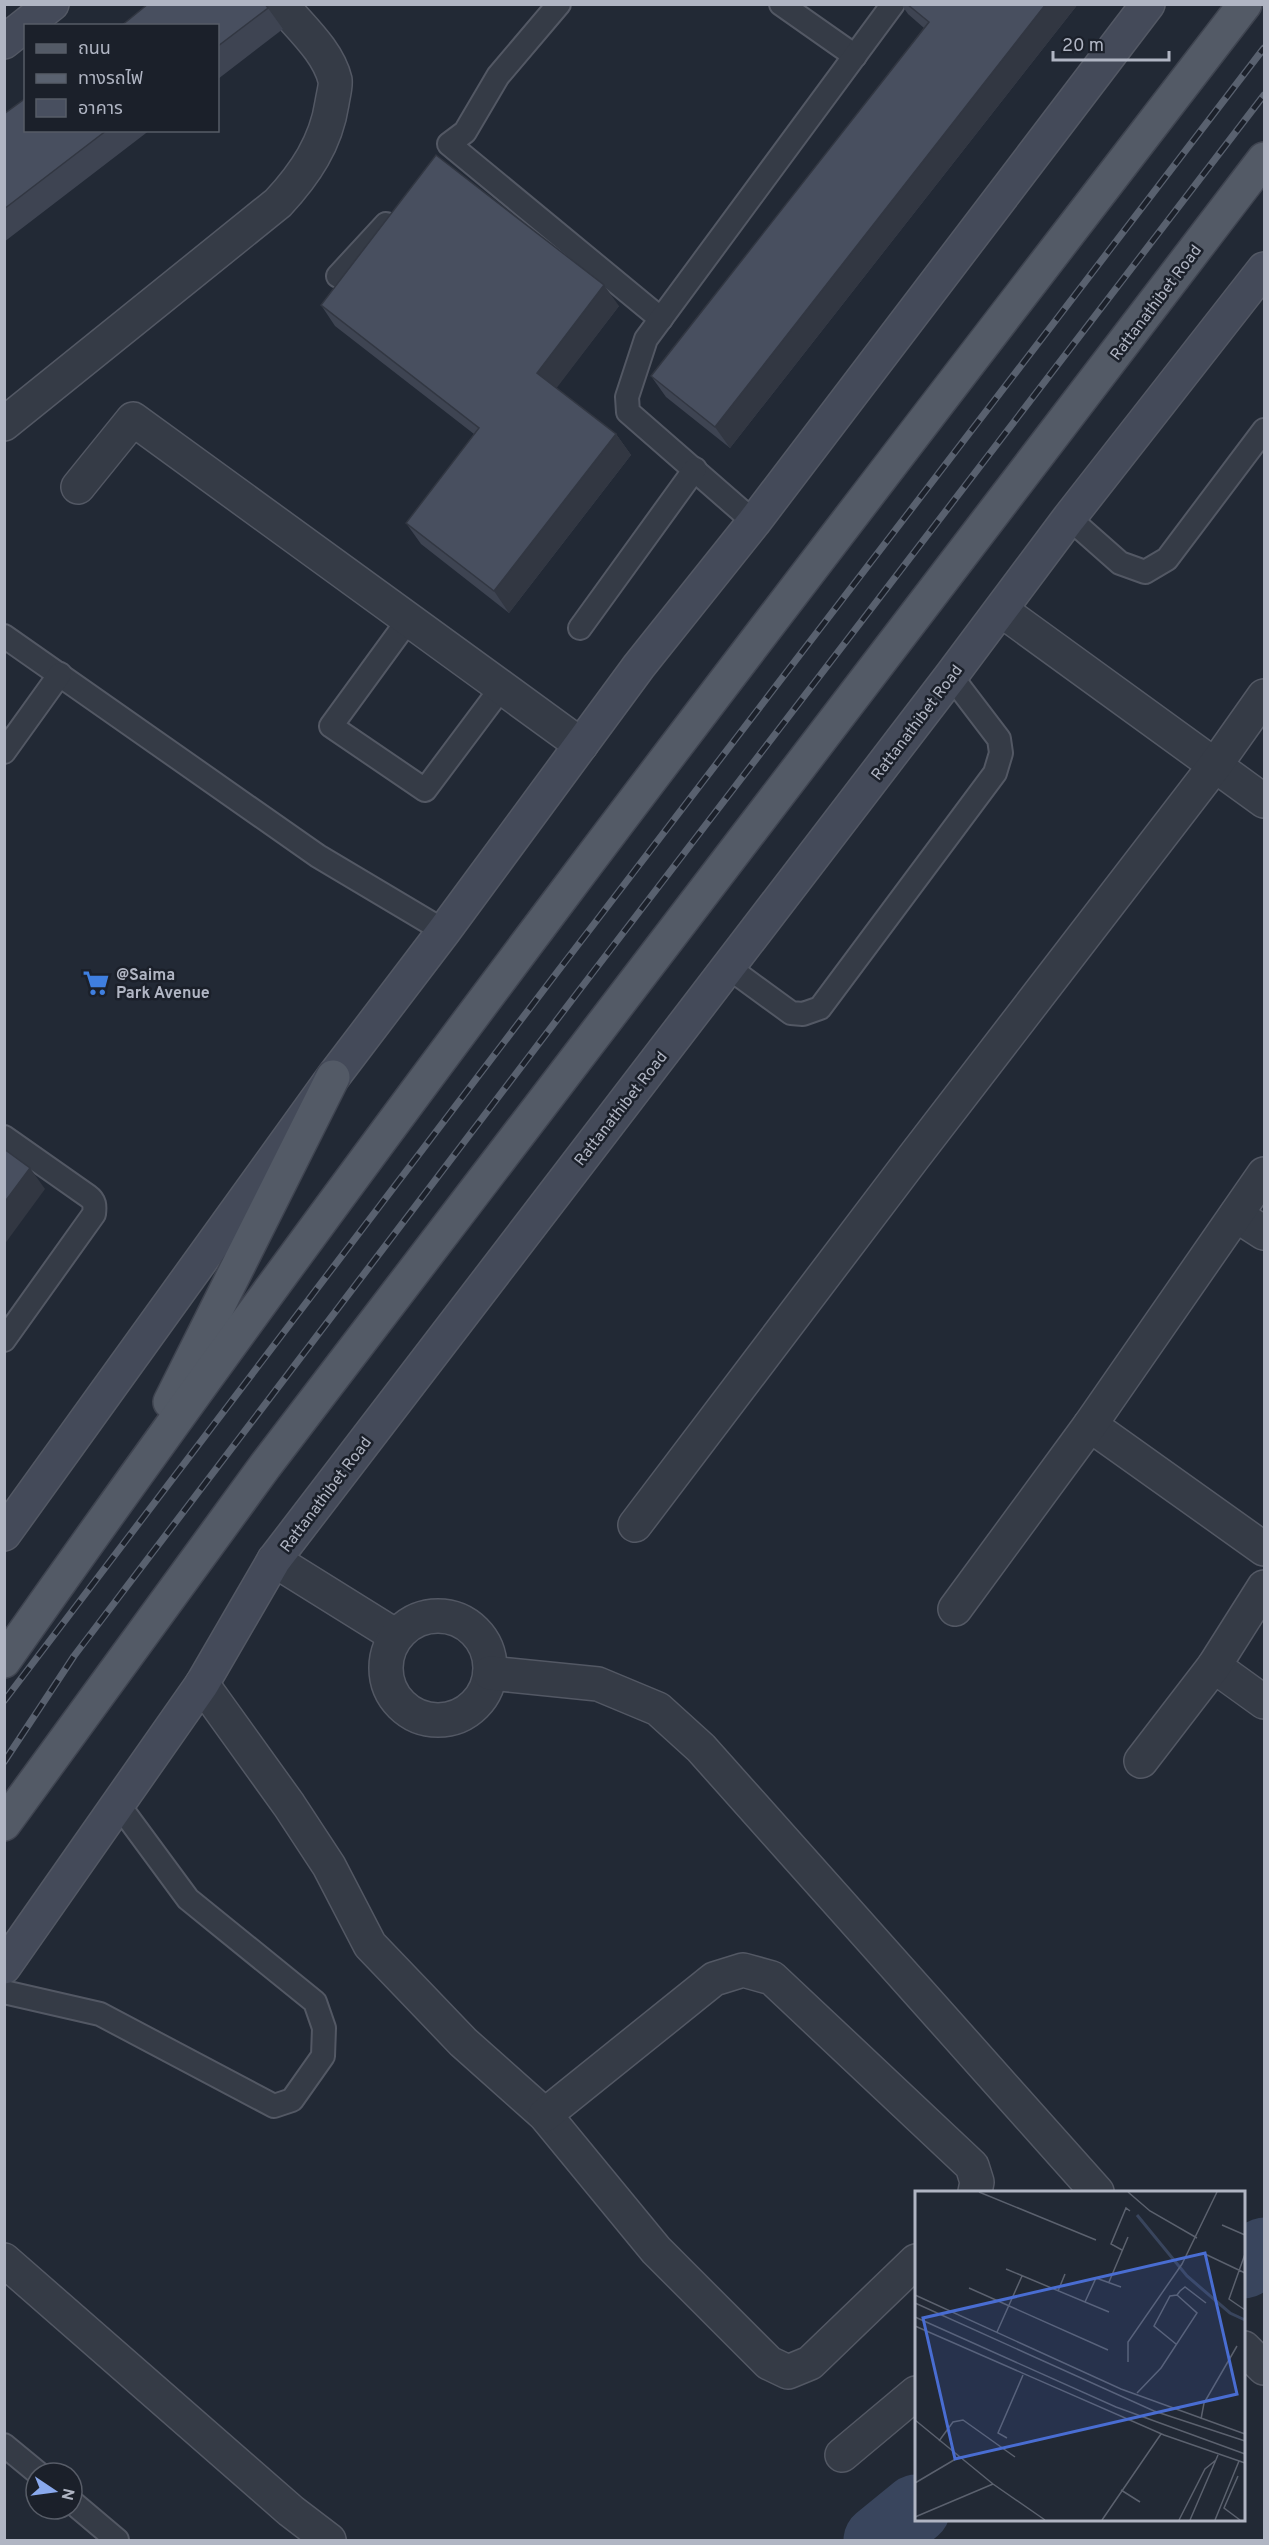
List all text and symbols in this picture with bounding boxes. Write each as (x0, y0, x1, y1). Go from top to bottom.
legend (24, 24, 219, 132)
scale bar (1053, 24, 1168, 62)
text: 20 m (1062, 35, 1104, 58)
text: ถนน (78, 38, 111, 61)
text: ทางรถไฟ (78, 68, 143, 91)
text: อาคาร (78, 98, 123, 121)
street label: Rattanathibet Road (1107, 241, 1207, 365)
street label: Rattanathibet Road (868, 661, 968, 785)
place label: @Saima Park Avenue (116, 966, 210, 1004)
supermarket icon: @Saima Park Avenue (81, 968, 111, 998)
street label: Rattanathibet Road (571, 1048, 672, 1170)
street label: Rattanathibet Road (277, 1433, 377, 1557)
inset map (915, 2191, 1245, 2521)
north arrow (24, 2461, 84, 2521)
text: N (56, 2486, 78, 2502)

